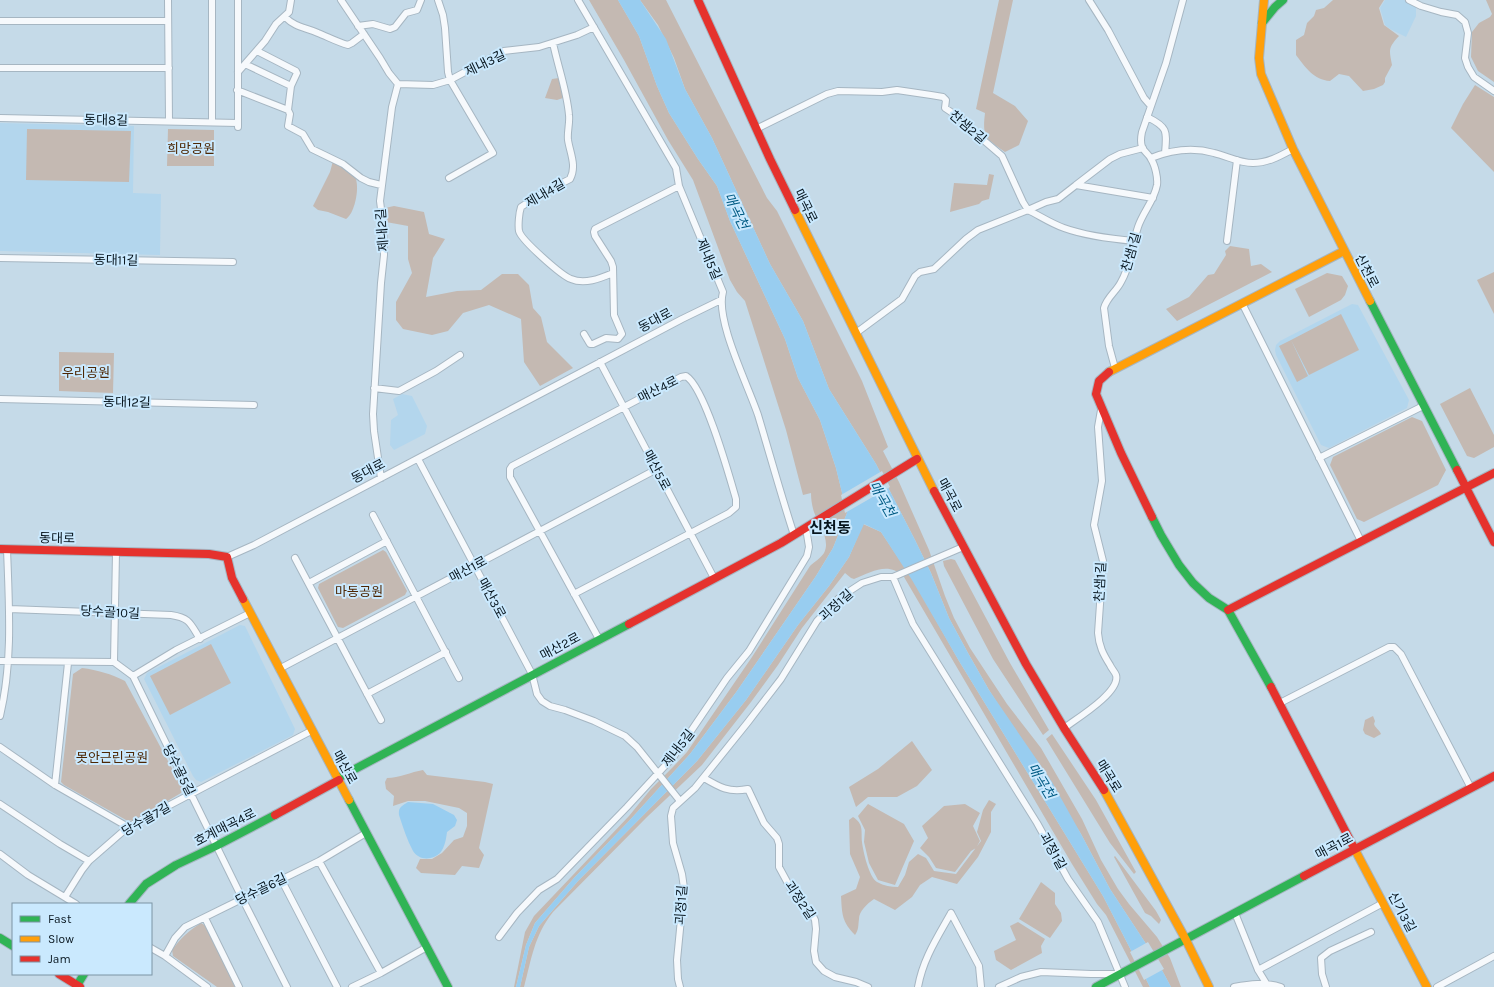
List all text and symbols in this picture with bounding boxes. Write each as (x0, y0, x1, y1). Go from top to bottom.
street label: 제내3길 (462, 47, 508, 79)
street label: 찬샘2길 (947, 107, 989, 147)
street label: 동대8길 (84, 112, 128, 128)
park label: 희망공원 (167, 141, 215, 156)
street label: 제내4길 (523, 176, 567, 210)
street label: 매곡로 (791, 187, 821, 225)
water label: 매곡천 (720, 190, 753, 233)
street label: 제내2길 (373, 208, 391, 252)
street label: 찬샘1길 (1118, 231, 1144, 273)
street label: 제내5길 (694, 236, 724, 282)
street label: 동대11길 (94, 252, 138, 268)
street label: 신천로 (1352, 252, 1382, 290)
street label: 동대로 (636, 305, 674, 335)
park label: 우리공원 (62, 365, 110, 380)
street label: 매산4로 (635, 373, 681, 405)
street label: 동대12길 (103, 394, 151, 410)
street label: 매산5로 (640, 447, 674, 493)
street label: 동대로 (349, 456, 387, 486)
street label: 매곡로 (935, 476, 965, 514)
water label: 매곡천 (865, 478, 900, 521)
district label: 신천동 (809, 519, 851, 537)
street label: 동대로 (39, 530, 75, 546)
street label: 매산1로 (447, 553, 489, 585)
street label: 찬샘1길 (1091, 562, 1109, 602)
street label: 매산3로 (475, 575, 509, 621)
park label: 마동공원 (335, 584, 383, 599)
street label: 괴정1길 (816, 586, 856, 624)
street label: 당수골10길 (80, 603, 140, 621)
street label: 매산2로 (537, 629, 583, 663)
street label: 제내5길 (659, 726, 697, 770)
street label: 당수골5길 (160, 742, 198, 798)
street label: 매산로 (330, 748, 360, 786)
park label: 못안근린공원 (76, 750, 148, 765)
street label: 매곡로 (1093, 757, 1125, 795)
water label: 매곡천 (1024, 760, 1059, 803)
street label: 당수골7길 (119, 799, 173, 839)
street label: 호계매곡4로 (192, 805, 258, 849)
street label: 괴정1길 (1037, 830, 1069, 872)
street label: 매곡1로 (1313, 830, 1355, 862)
street label: 당수골6길 (233, 870, 289, 908)
street label: 괴정2길 (782, 878, 818, 922)
street label: 괴정1길 (672, 884, 690, 926)
street label: 신기3길 (1385, 889, 1419, 935)
legend (12, 903, 152, 975)
text: Fast (48, 912, 72, 926)
text: Slow (48, 932, 74, 946)
text: Jam (48, 952, 71, 966)

